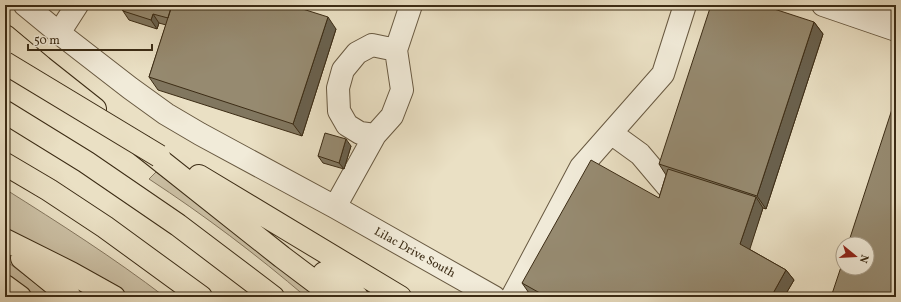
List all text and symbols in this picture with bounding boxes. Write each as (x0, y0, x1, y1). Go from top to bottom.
scale bar (28, 26, 152, 52)
text: 50 m (34, 33, 60, 49)
street label: Lilac Drive South (371, 224, 458, 282)
north arrow (835, 236, 875, 276)
text: N (855, 253, 871, 265)

